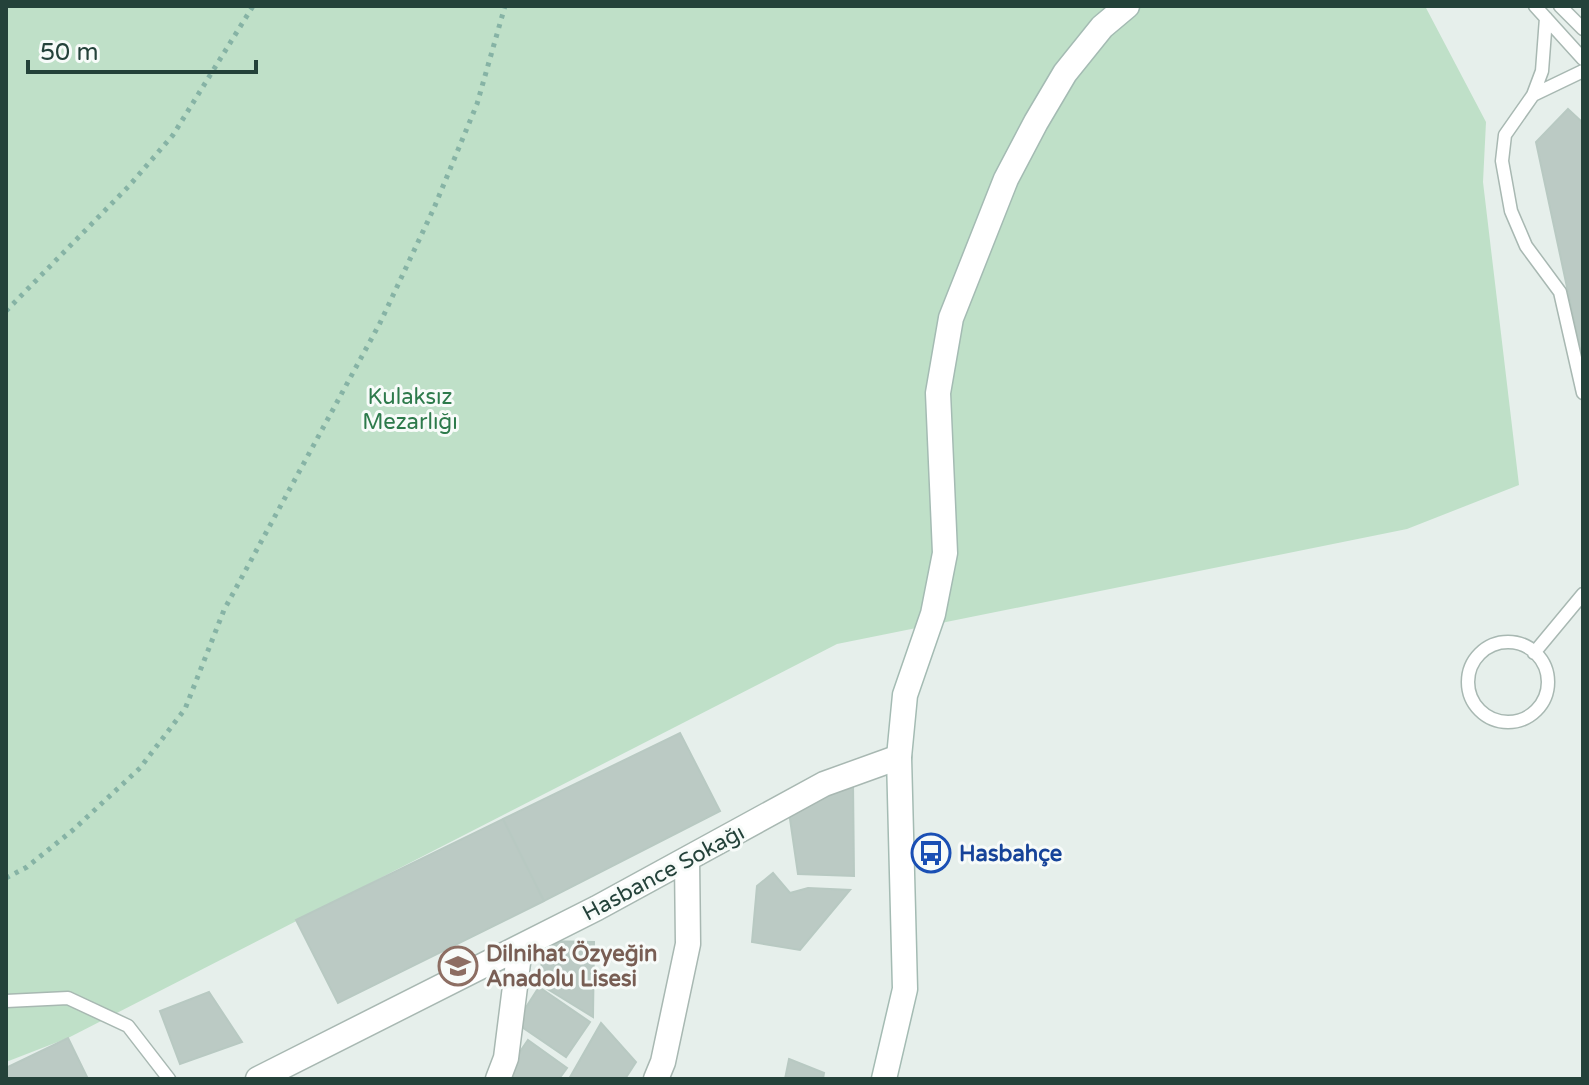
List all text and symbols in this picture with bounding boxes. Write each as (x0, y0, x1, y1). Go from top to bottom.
scale bar (28, 24, 256, 74)
text: 50 m (40, 38, 98, 67)
park label: Kulaksız Mezarlığı (362, 384, 458, 435)
street label: Hasbance Sokağı (578, 819, 749, 926)
bus stop icon: Hasbahçe (910, 832, 952, 874)
place label: Hasbahçe (959, 841, 1062, 867)
place label: Dilnihat Özyeğin Anadolu Lisesi (486, 940, 657, 992)
school or university icon: Dilnihat Özyeğin Anadolu Lisesi (437, 945, 479, 987)

